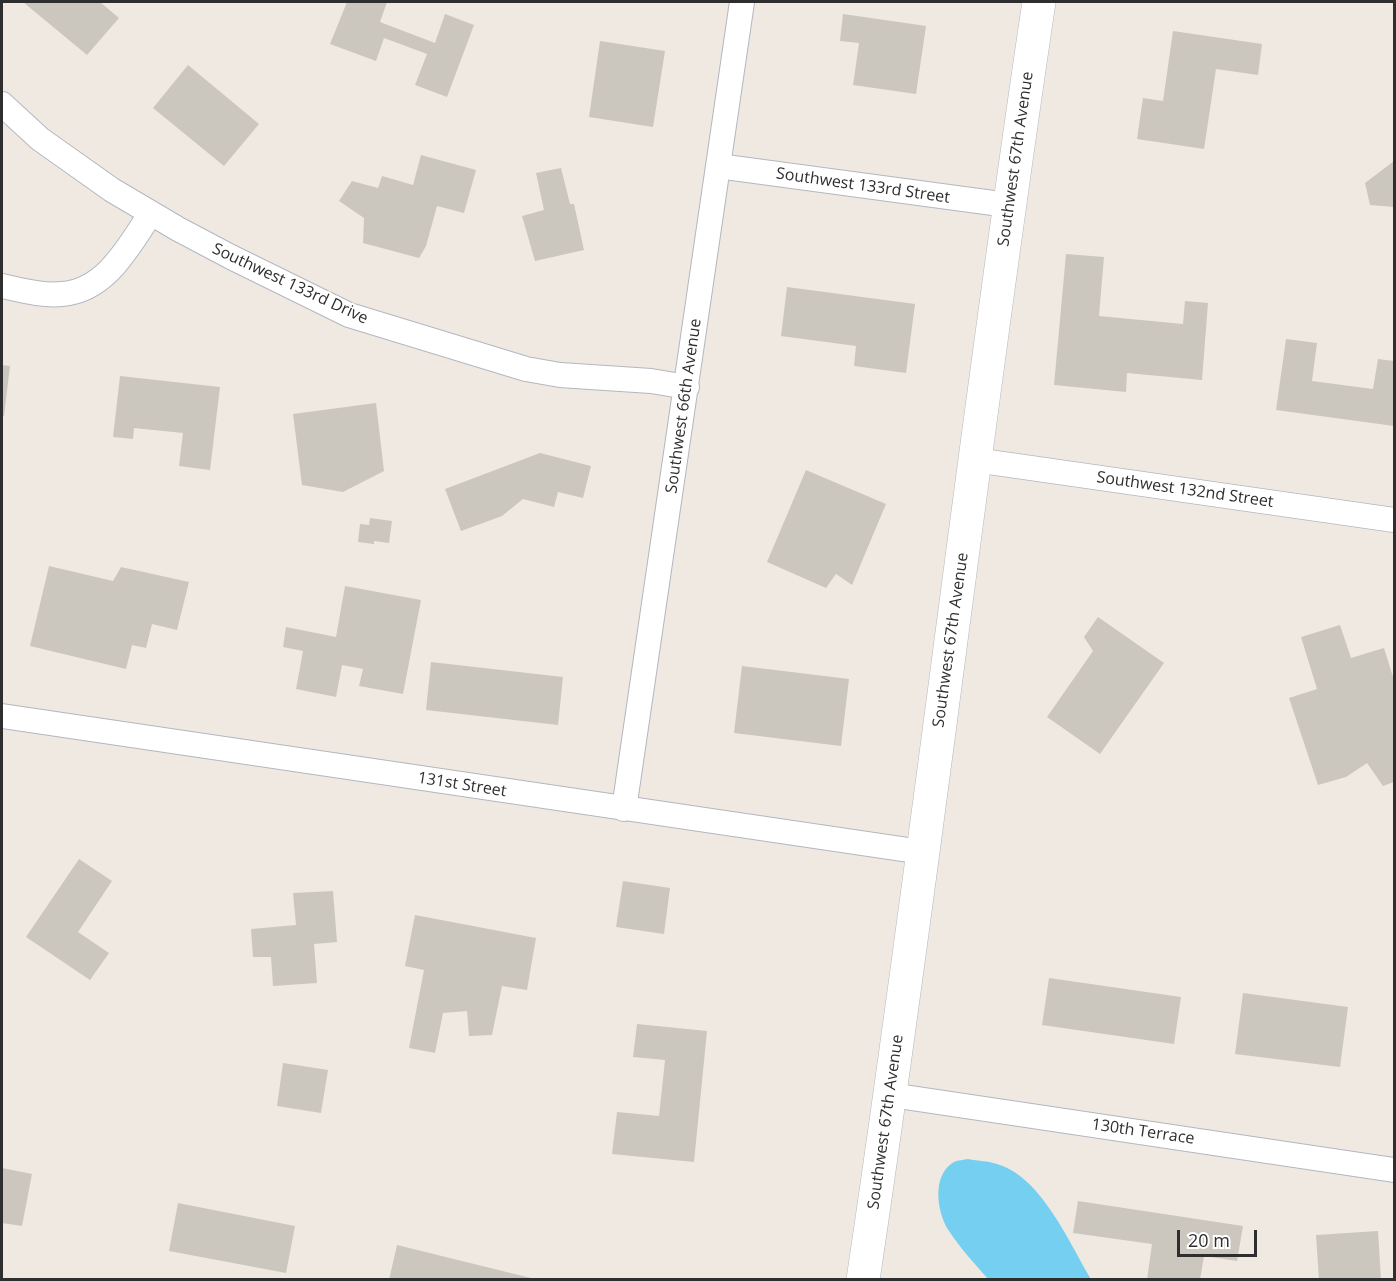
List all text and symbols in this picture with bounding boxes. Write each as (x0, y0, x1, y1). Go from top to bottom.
street label: Southwest 67th Avenue (994, 70, 1038, 248)
street label: Southwest 133rd Street (775, 164, 951, 208)
street label: Southwest 133rd Drive (209, 239, 371, 329)
street label: Southwest 66th Avenue (662, 317, 706, 495)
street label: Southwest 132nd Street (1095, 468, 1275, 512)
street label: Southwest 67th Avenue (929, 551, 973, 729)
street label: 131st Street (416, 769, 508, 801)
street label: Southwest 67th Avenue (864, 1033, 908, 1211)
street label: 130th Terrace (1090, 1115, 1196, 1149)
scale bar (1180, 1218, 1260, 1256)
text: 20 m (1188, 1228, 1230, 1252)

